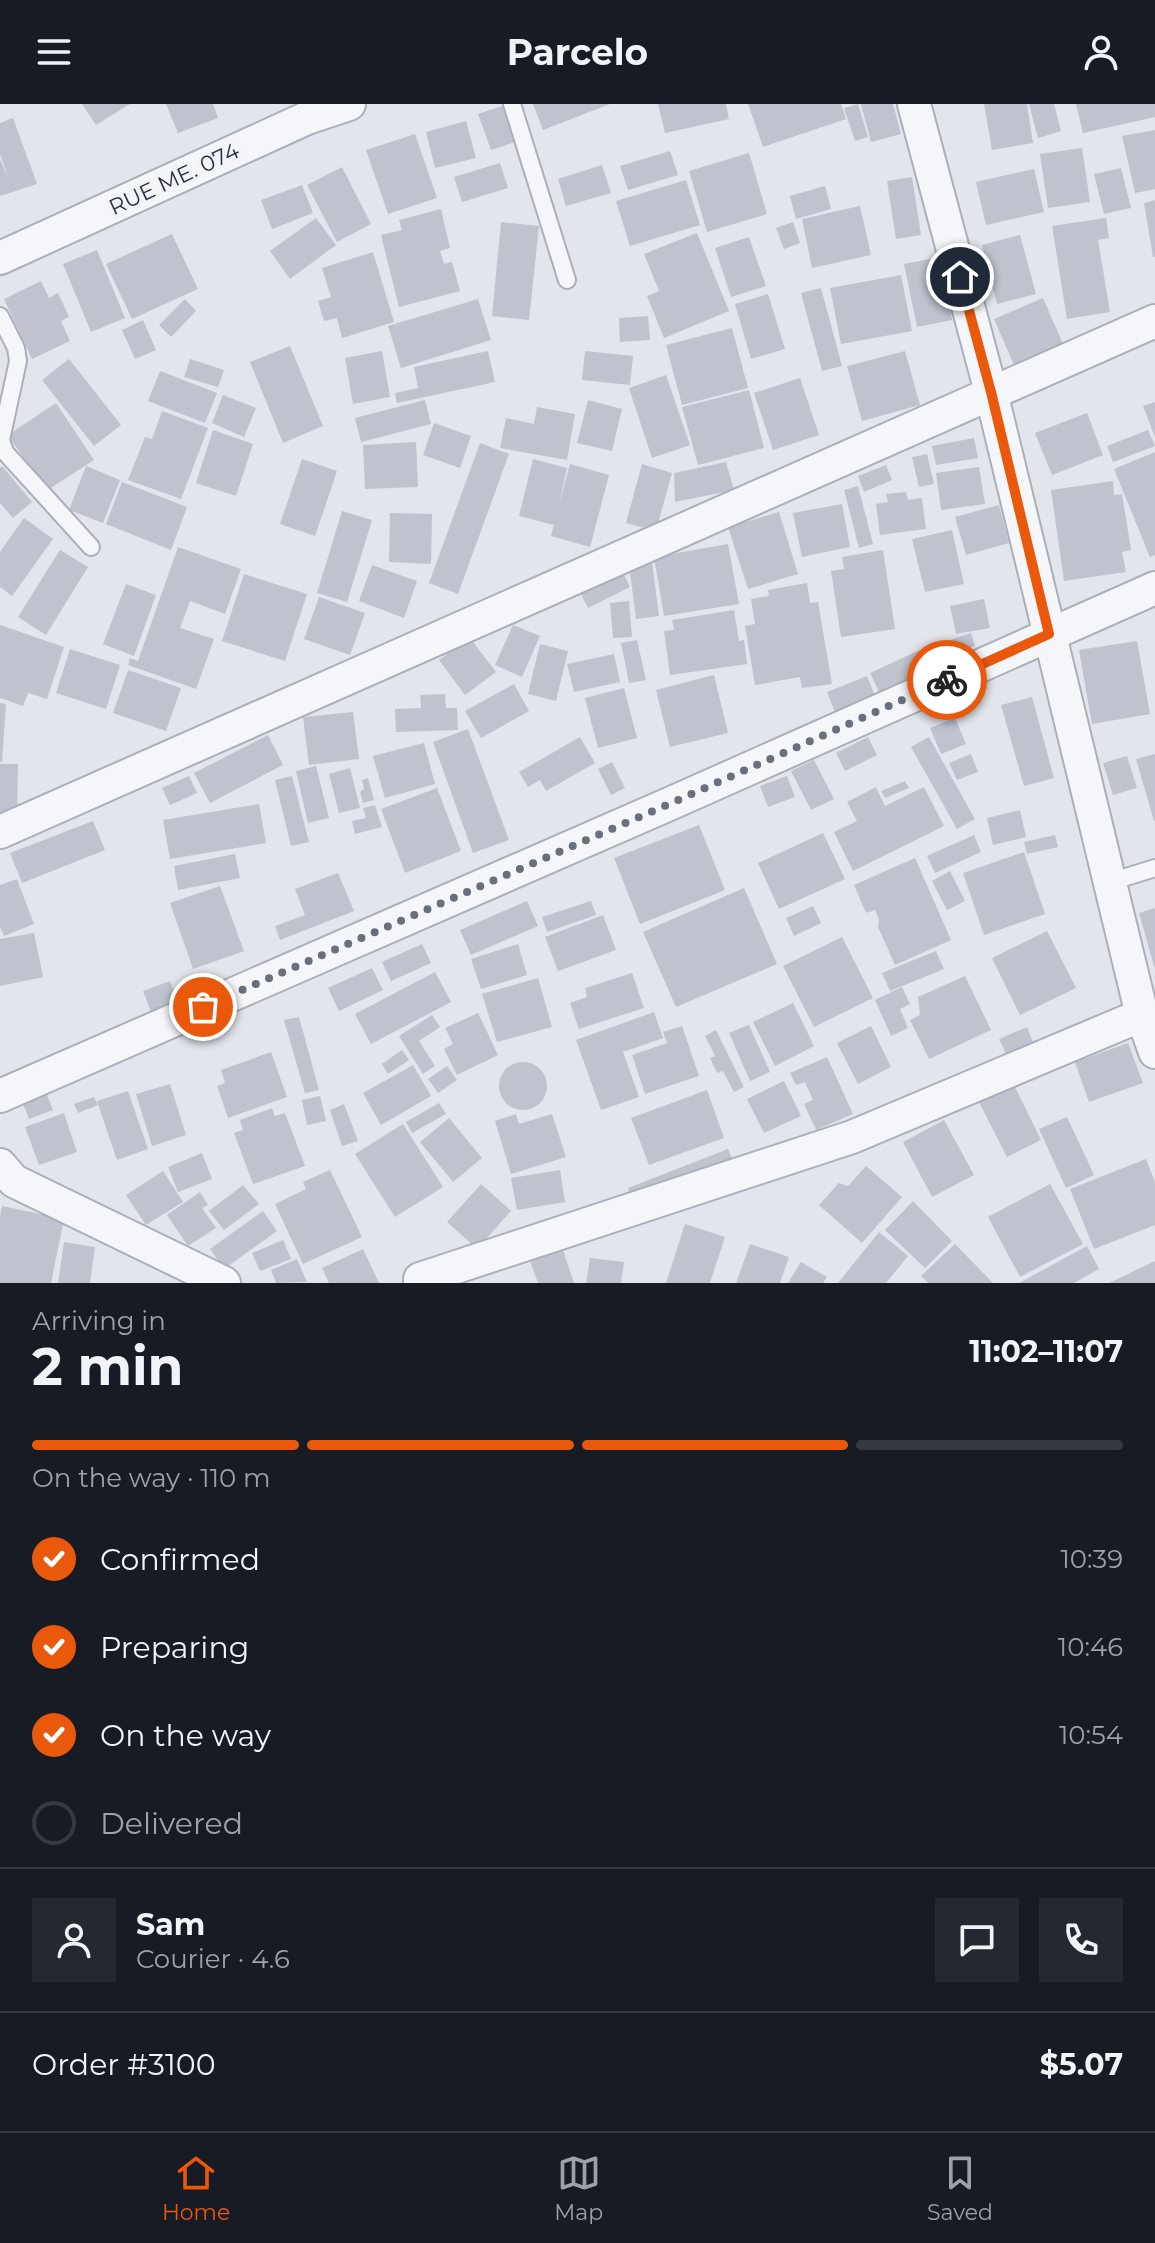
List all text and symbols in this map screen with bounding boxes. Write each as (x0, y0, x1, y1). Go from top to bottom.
icon: menu (32, 30, 76, 74)
text: Parcelo (507, 30, 648, 74)
icon: person (1079, 30, 1123, 74)
street label: RUE ME. 074 (105, 137, 244, 221)
pin (926, 243, 994, 311)
icon: home (938, 255, 982, 299)
courier (907, 640, 987, 720)
icon: bike (925, 658, 969, 702)
pin (169, 973, 237, 1041)
icon: bag (181, 985, 225, 1029)
text: Arriving in (32, 1305, 166, 1337)
text: 11:02–11:07 (969, 1333, 1123, 1370)
text: 2 min (32, 1335, 184, 1398)
text: On the way · 110 m (32, 1462, 271, 1494)
icon: check (32, 1537, 76, 1581)
text: Confirmed (100, 1541, 260, 1578)
text: 10:39 (1060, 1543, 1123, 1575)
icon: check (32, 1625, 76, 1669)
text: Preparing (100, 1629, 249, 1666)
text: 10:46 (1058, 1631, 1123, 1663)
icon: check (32, 1713, 76, 1757)
text: On the way (100, 1717, 271, 1754)
text: 10:54 (1059, 1719, 1123, 1751)
text: Delivered (100, 1805, 243, 1842)
button: person (32, 1898, 116, 1982)
button: chat (935, 1898, 1019, 1982)
button: phone (1039, 1898, 1123, 1982)
text: Sam (136, 1906, 205, 1943)
text: Courier · 4.6 (136, 1943, 290, 1975)
text: Order #3100 (32, 2046, 216, 2083)
text: $5.07 (1040, 2046, 1123, 2083)
tab: Home (162, 2151, 230, 2226)
tab: Map (554, 2151, 603, 2226)
tab: Saved (927, 2151, 993, 2226)

